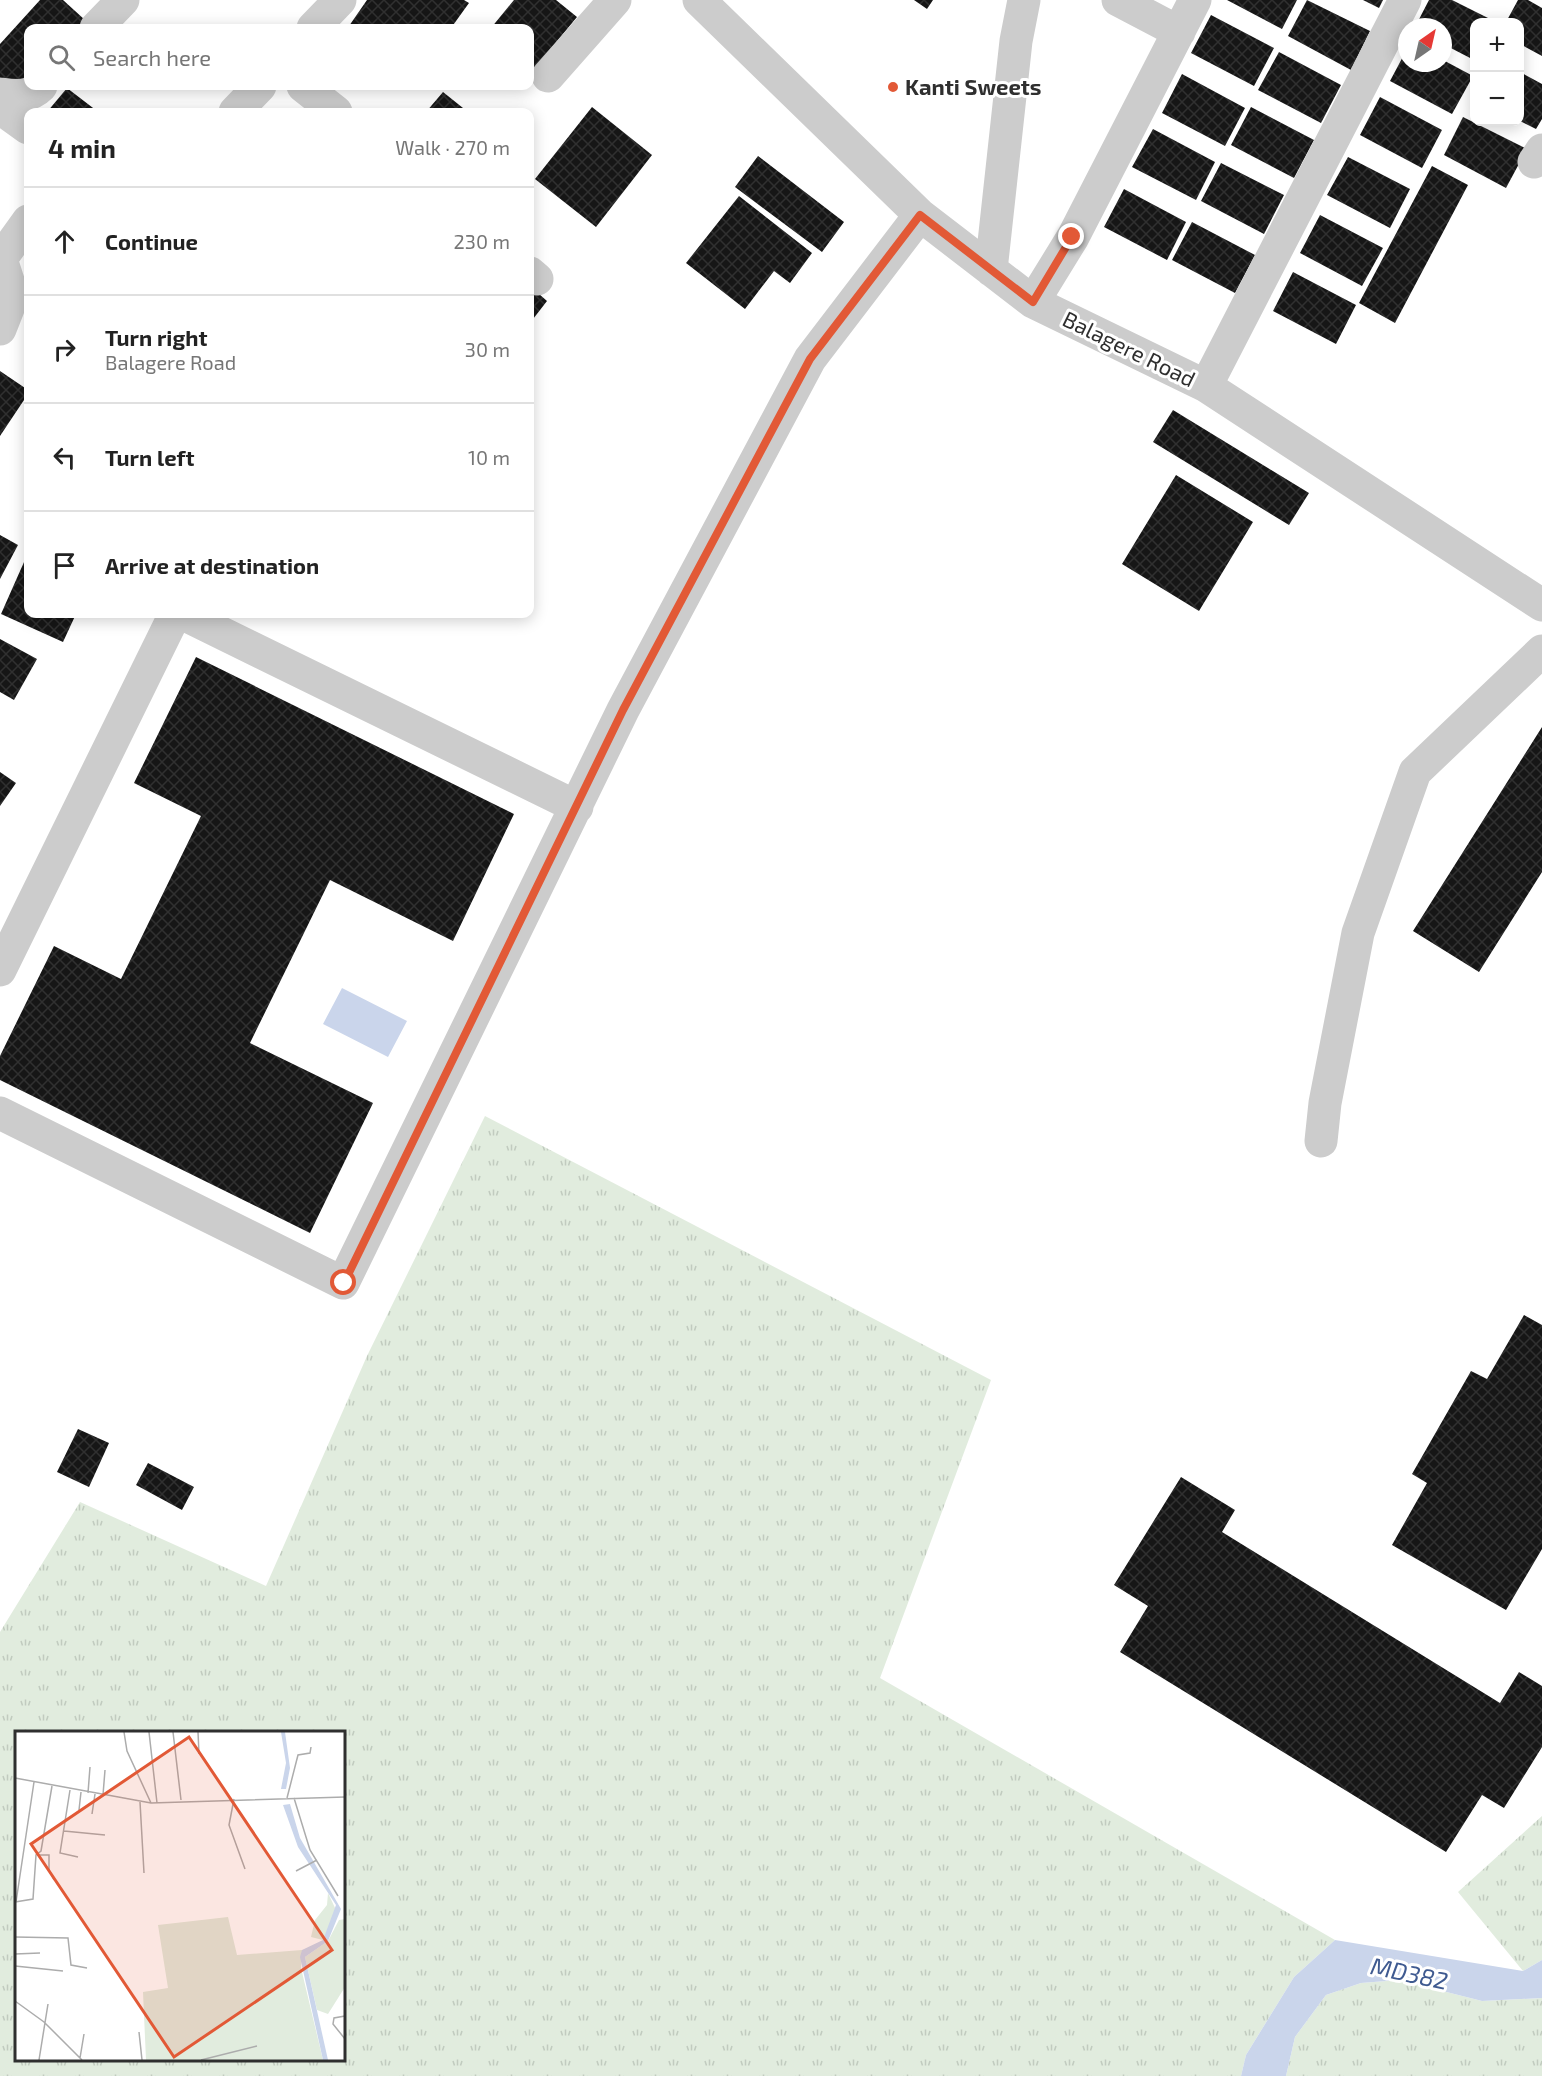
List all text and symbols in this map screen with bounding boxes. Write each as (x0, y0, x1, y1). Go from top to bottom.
north arrow (1398, 18, 1452, 72)
map controls (1470, 18, 1524, 126)
button: + (1470, 18, 1524, 72)
search box (24, 24, 534, 90)
icon: search (45, 41, 78, 74)
text: Search here (93, 44, 211, 70)
button: − (1470, 72, 1524, 126)
place label: Kanti Sweets (905, 73, 1042, 99)
marker: Kanti Sweets (886, 80, 900, 94)
text: 4 min (48, 132, 116, 163)
text: Walk · 270 m (395, 135, 510, 159)
route end (1058, 223, 1084, 249)
icon: ahead (48, 225, 81, 258)
text: Continue (105, 228, 198, 254)
text: 230 m (454, 229, 510, 253)
street label: Balagere Road (1059, 305, 1200, 391)
text: Turn right (105, 324, 207, 350)
icon: right (48, 333, 81, 366)
text: 30 m (465, 337, 510, 361)
text: Balagere Road (105, 350, 236, 374)
icon: left (48, 441, 81, 474)
text: Turn left (105, 444, 194, 470)
text: 10 m (468, 445, 510, 469)
icon: arrive (48, 549, 81, 582)
text: Arrive at destination (105, 552, 319, 578)
route start (330, 1269, 356, 1295)
inset map (15, 1731, 345, 2061)
water label: MD382 (1368, 1950, 1450, 1995)

